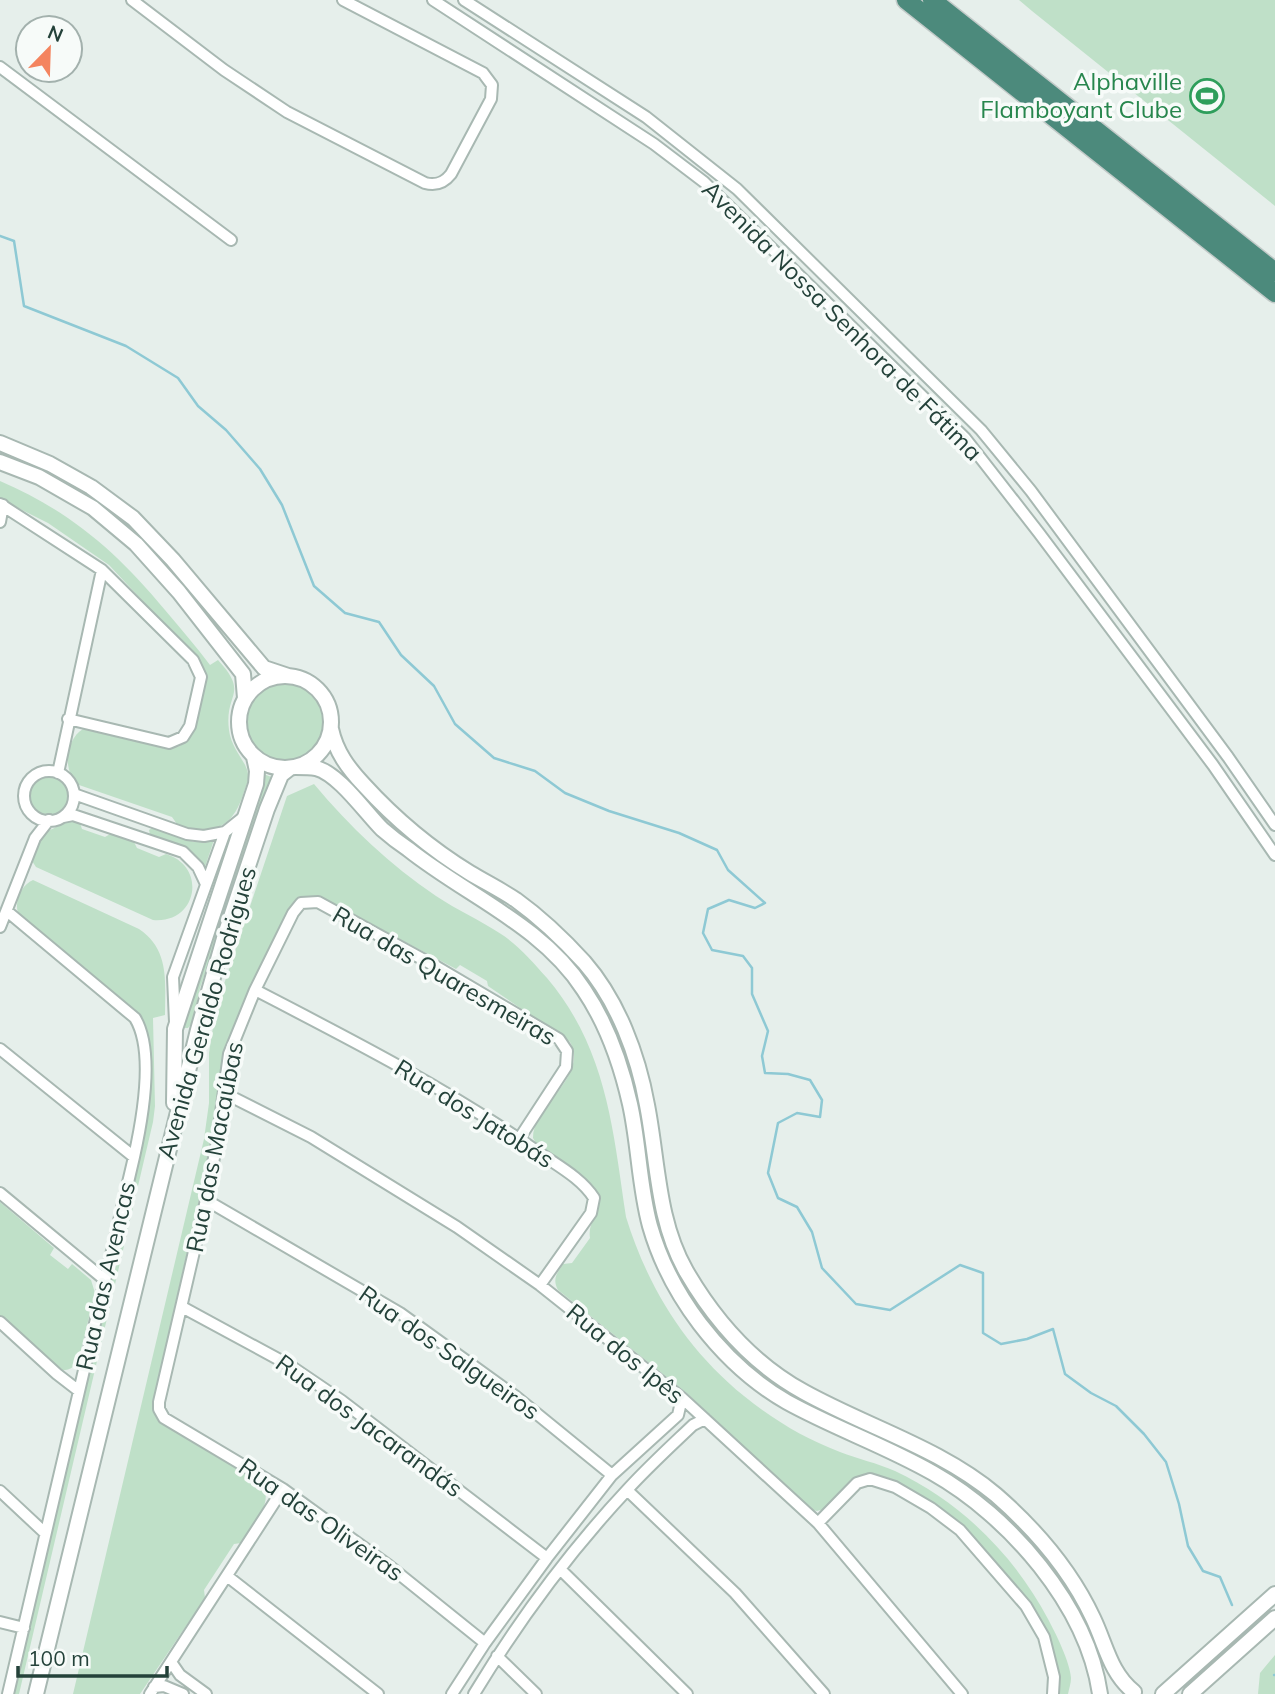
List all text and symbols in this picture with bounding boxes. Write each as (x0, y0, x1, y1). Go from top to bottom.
north arrow (14, 14, 84, 84)
text: N (44, 20, 67, 47)
place label: Alphaville Flamboyant Clube (980, 66, 1182, 124)
sports icon: Alphaville Flamboyant Clube (1188, 77, 1226, 115)
street label: Avenida Nossa Senhora de Fátima (696, 174, 989, 467)
street label: Avenida Geraldo Rodrigues (150, 863, 262, 1163)
street label: Rua das Quaresmeiras (327, 899, 562, 1051)
street label: Rua das Macaúbas (179, 1039, 249, 1255)
street label: Rua dos Jatobás (389, 1052, 560, 1174)
street label: Rua das Avencas (69, 1178, 141, 1373)
street label: Rua dos Salgueiros (353, 1279, 546, 1426)
street label: Rua dos Ipês (561, 1297, 691, 1410)
street label: Rua dos Jacarandás (270, 1347, 469, 1503)
street label: Rua das Oliveiras (233, 1451, 410, 1587)
scale bar (18, 1634, 166, 1678)
text: 100 m (28, 1645, 90, 1671)

